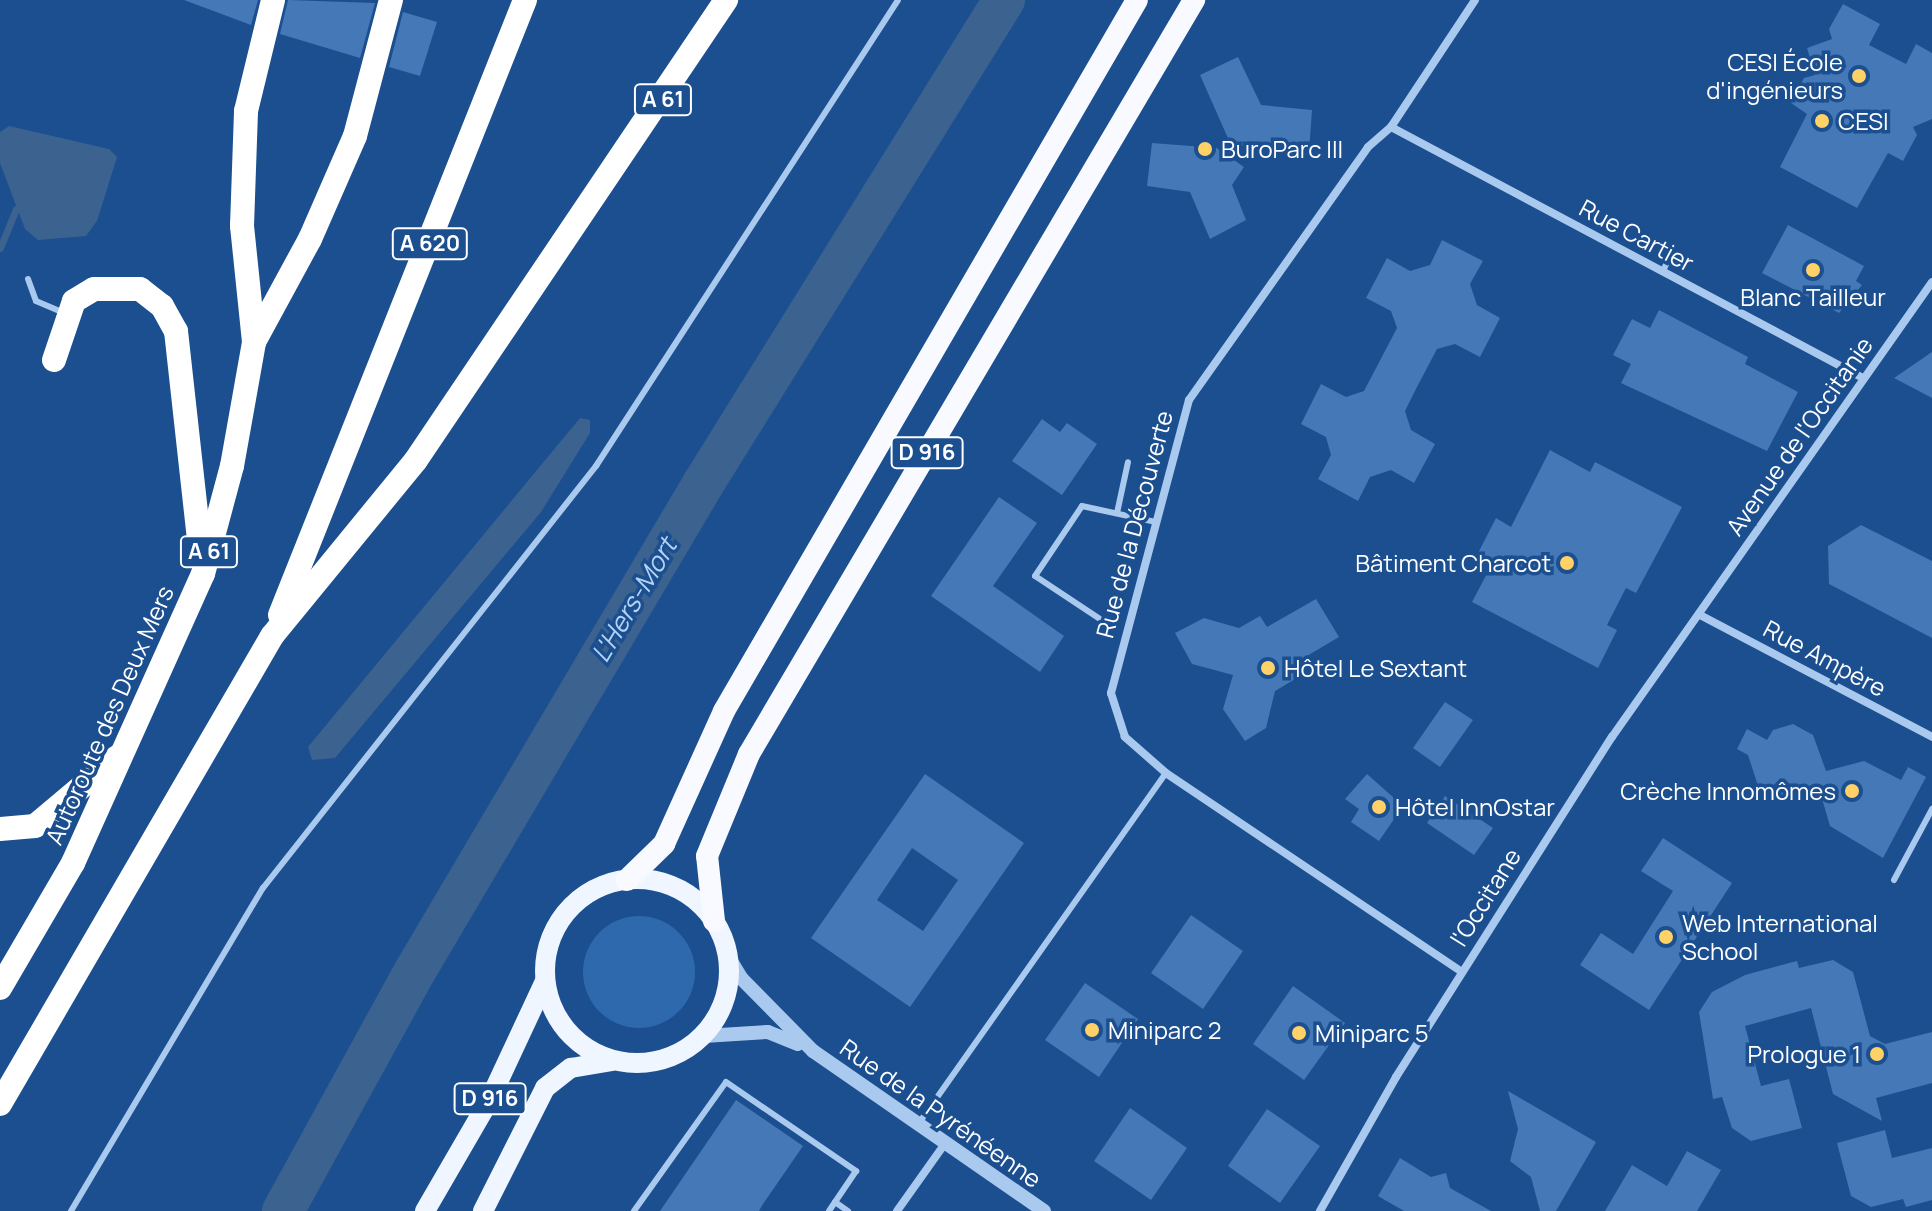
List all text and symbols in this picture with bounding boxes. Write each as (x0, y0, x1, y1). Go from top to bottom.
place label: CESI École d'ingénieurs (1706, 48, 1843, 104)
marker: CESI École d'ingénieurs (1850, 67, 1868, 85)
road number: A 61 (633, 82, 693, 118)
place label: CESI (1838, 107, 1889, 135)
marker: CESI (1813, 112, 1831, 130)
place label: BuroParc III (1221, 135, 1343, 163)
marker: BuroParc III (1196, 140, 1214, 158)
street label: Rue Cartier (1575, 193, 1699, 277)
road number: A 620 (390, 226, 470, 262)
marker: Blanc Tailleur (1804, 261, 1822, 279)
place label: Blanc Tailleur (1740, 283, 1886, 311)
street label: Avenue de l'Occitanie (1720, 331, 1878, 541)
street label: Rue de la Découverte (1090, 407, 1178, 641)
road number: D 916 (889, 435, 965, 471)
water label: L'Hers-Mort (585, 532, 683, 668)
road number: A 61 (179, 534, 239, 570)
place label: Bâtiment Charcot (1355, 549, 1551, 577)
marker: Bâtiment Charcot (1558, 554, 1576, 572)
street label: Autoroute des Deux Mers (39, 581, 179, 849)
street label: Rue Ampère (1759, 614, 1891, 702)
place label: Hôtel Le Sextant (1284, 654, 1467, 682)
marker: Hôtel Le Sextant (1259, 659, 1277, 677)
place label: Crèche Innomômes (1620, 777, 1836, 805)
marker: Crèche Innomômes (1843, 782, 1861, 800)
place label: Hôtel InnOstar (1395, 793, 1555, 821)
marker: Hôtel InnOstar (1370, 798, 1388, 816)
street label: l'Occitane (1444, 843, 1526, 951)
place label: Web International School (1682, 909, 1878, 965)
marker: Web International School (1657, 928, 1675, 946)
place label: Miniparc 2 (1108, 1016, 1221, 1044)
place label: Miniparc 5 (1315, 1019, 1429, 1047)
marker: Miniparc 2 (1083, 1021, 1101, 1039)
marker: Miniparc 5 (1290, 1024, 1308, 1042)
street label: Rue de la Pyrénéenne (835, 1033, 1047, 1193)
place label: Prologue 1 (1747, 1040, 1861, 1068)
marker: Prologue 1 (1868, 1045, 1886, 1063)
road number: D 916 (452, 1081, 528, 1117)

